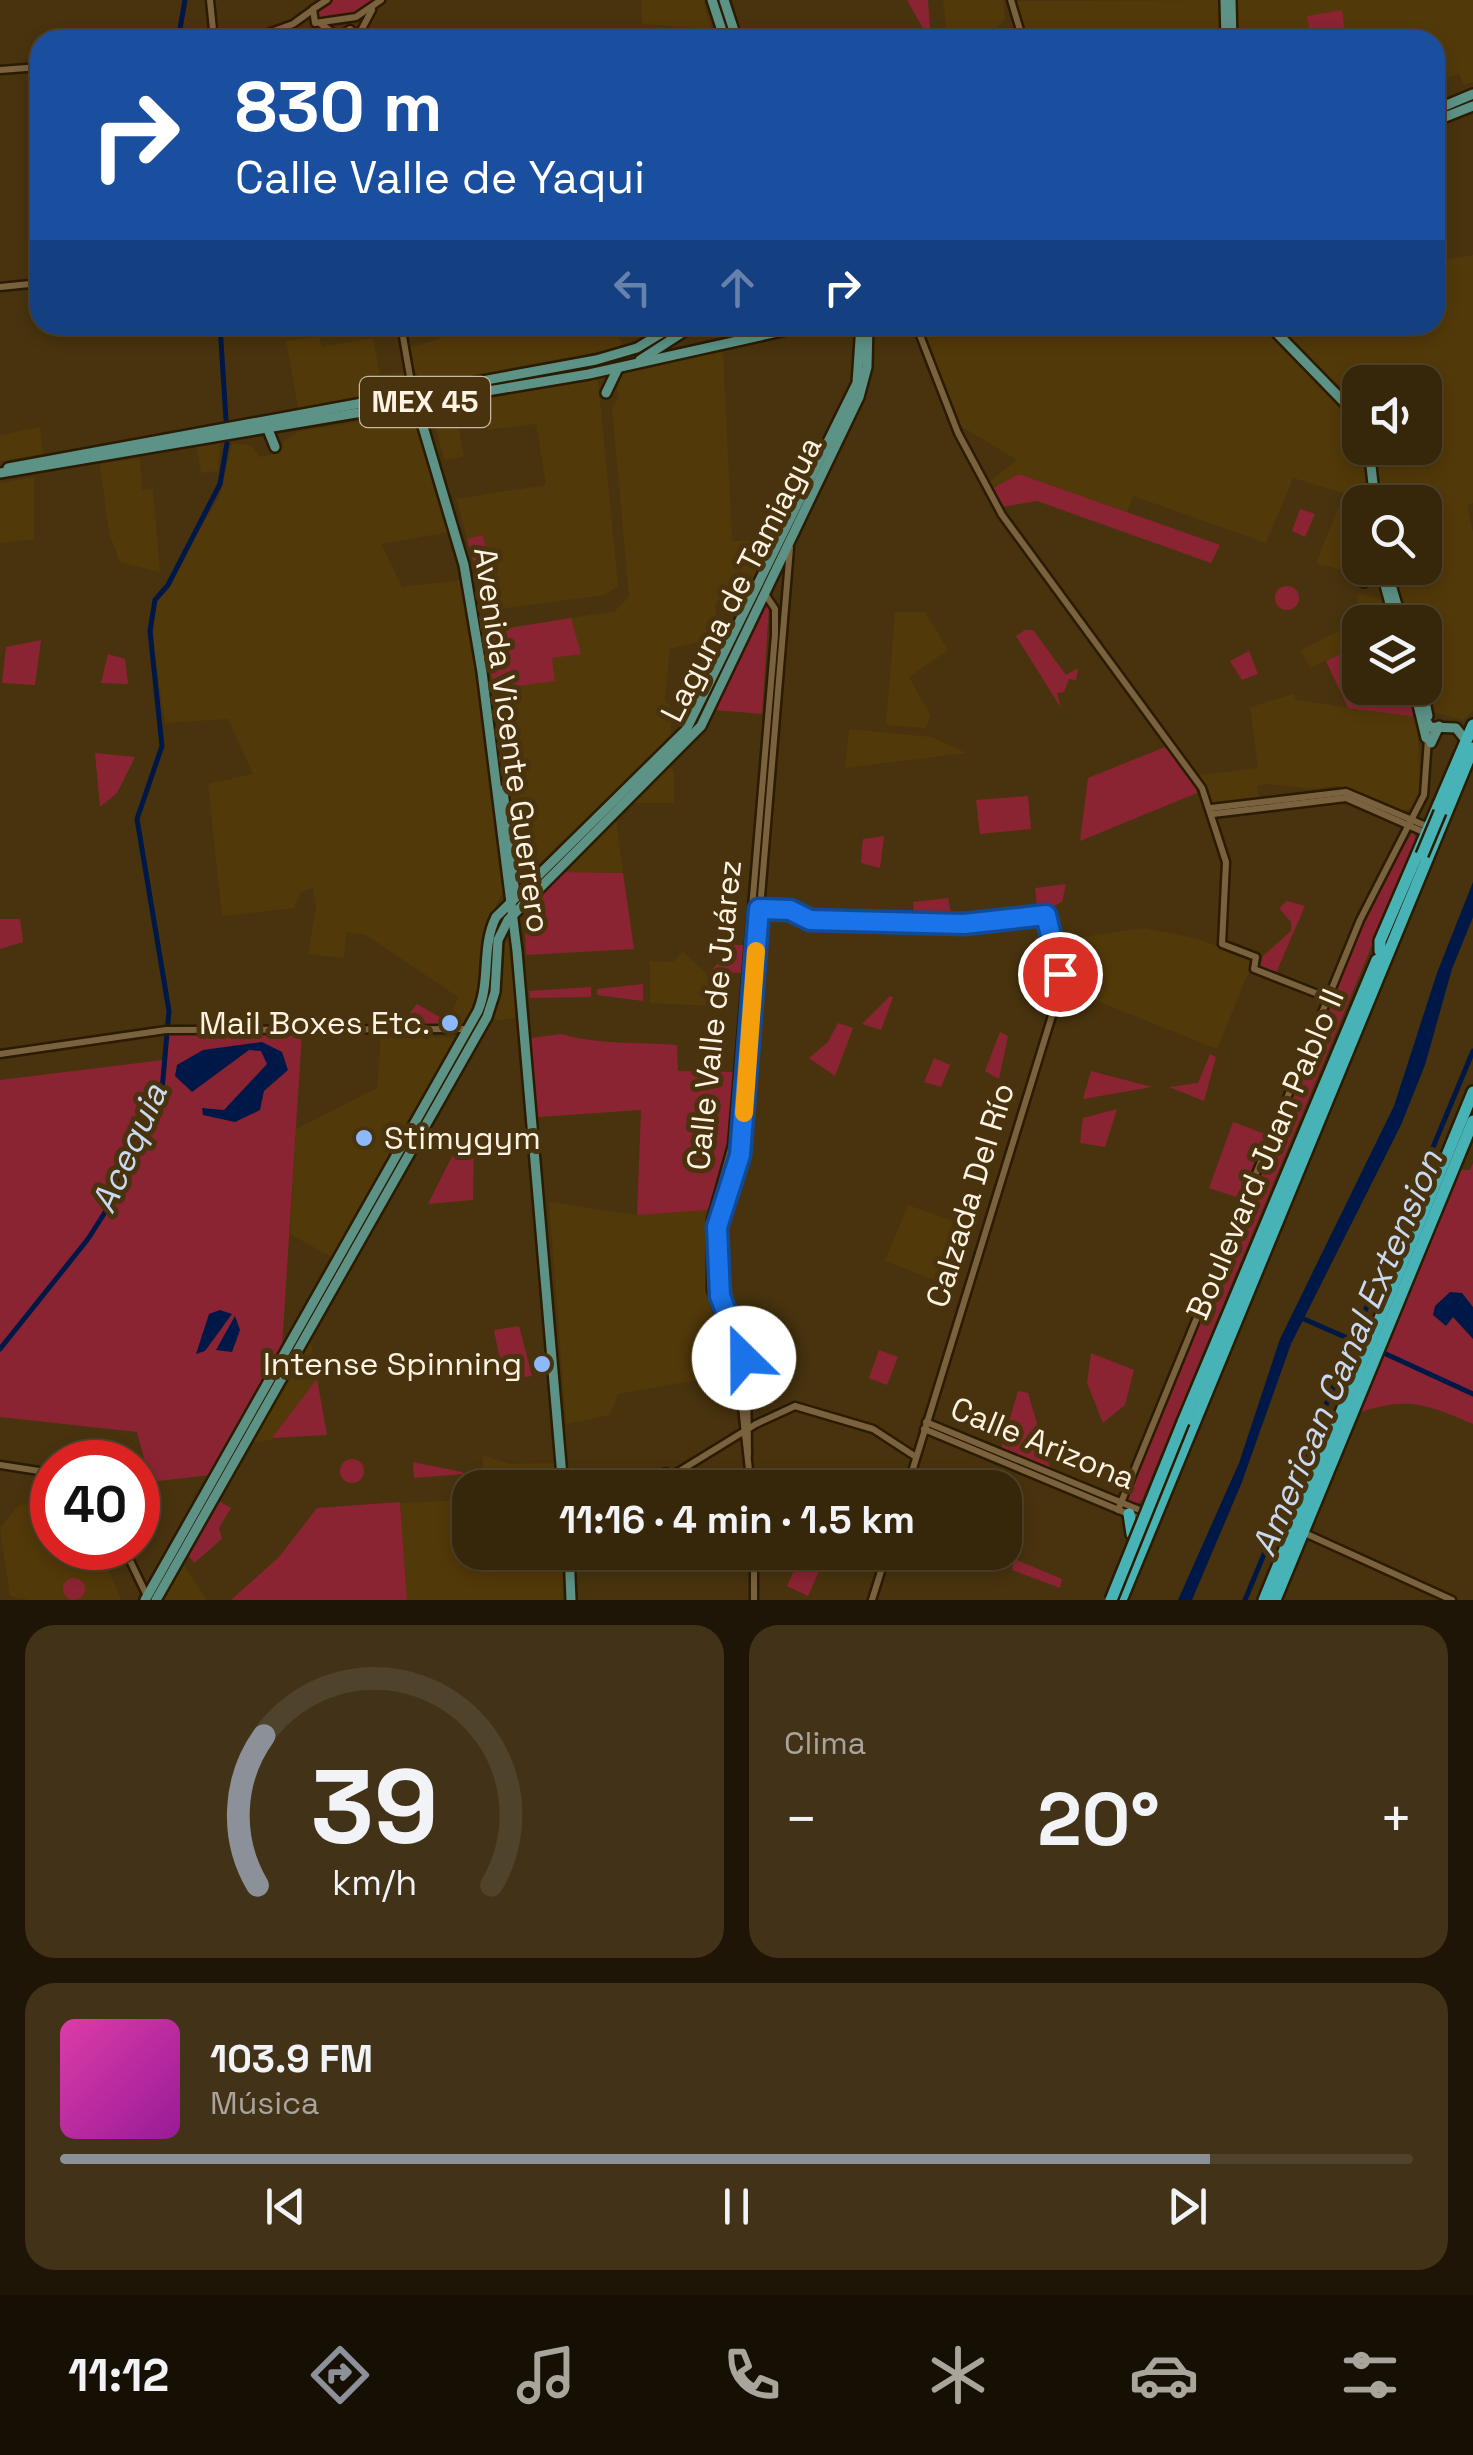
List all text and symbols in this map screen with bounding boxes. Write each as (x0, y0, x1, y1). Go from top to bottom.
text: 830 m (235, 62, 442, 151)
icon: right (70, 70, 200, 200)
text: Calle Valle de Yaqui (235, 149, 645, 206)
icon: left (605, 260, 660, 315)
icon: ahead (710, 260, 765, 315)
icon: right (815, 260, 870, 315)
map controls (1342, 365, 1442, 705)
button: sound (1342, 365, 1442, 465)
road number: MEX 45 (360, 377, 490, 427)
street label: Laguna de Tamiagua (652, 430, 830, 728)
button: search (1342, 485, 1442, 585)
street label: Avenida Vicente Guerrero (465, 545, 559, 935)
button: layers (1342, 605, 1442, 705)
street label: Calle Valle de Juárez (678, 858, 750, 1172)
pin (1018, 932, 1103, 1017)
icon: arrive (1033, 947, 1088, 1002)
street label: Boulevard Juan Pablo II (1177, 983, 1353, 1325)
place label: Mail Boxes Etc. (199, 1003, 430, 1043)
marker: Mail Boxes Etc. (439, 1012, 461, 1034)
water label: Acequia (81, 1076, 177, 1219)
street label: Calzada Del Río (917, 1078, 1023, 1312)
place label: Stimygym (384, 1118, 541, 1158)
marker: Stimygym (353, 1127, 375, 1149)
water label: American Canal Extension (1242, 1143, 1453, 1562)
position arrow (692, 1306, 796, 1410)
place label: Intense Spinning (263, 1344, 522, 1384)
marker: Intense Spinning (531, 1353, 553, 1375)
street label: Calle Arizona (945, 1388, 1141, 1498)
speed limit sign: 40 (30, 1440, 160, 1570)
text: 11:16 · 4 min · 1.5 km (559, 1496, 915, 1544)
text: Clima (784, 1723, 866, 1763)
text: 39 (311, 1741, 438, 1873)
text: 20° (1037, 1771, 1160, 1867)
text: − (784, 1784, 818, 1854)
text: + (1379, 1784, 1413, 1854)
text: km/h (332, 1860, 417, 1905)
text: 103.9 FM (210, 2035, 373, 2083)
text: Música (210, 2083, 320, 2123)
icon: previous (258, 2179, 313, 2234)
icon: pause (709, 2179, 764, 2234)
icon: next (1160, 2179, 1215, 2234)
icon: directions (305, 2340, 375, 2410)
icon: music (511, 2340, 581, 2410)
icon: phone (717, 2340, 787, 2410)
icon: climate (923, 2340, 993, 2410)
icon: car (1129, 2340, 1199, 2410)
icon: filters (1335, 2340, 1405, 2410)
text: 11:12 (68, 2347, 169, 2404)

